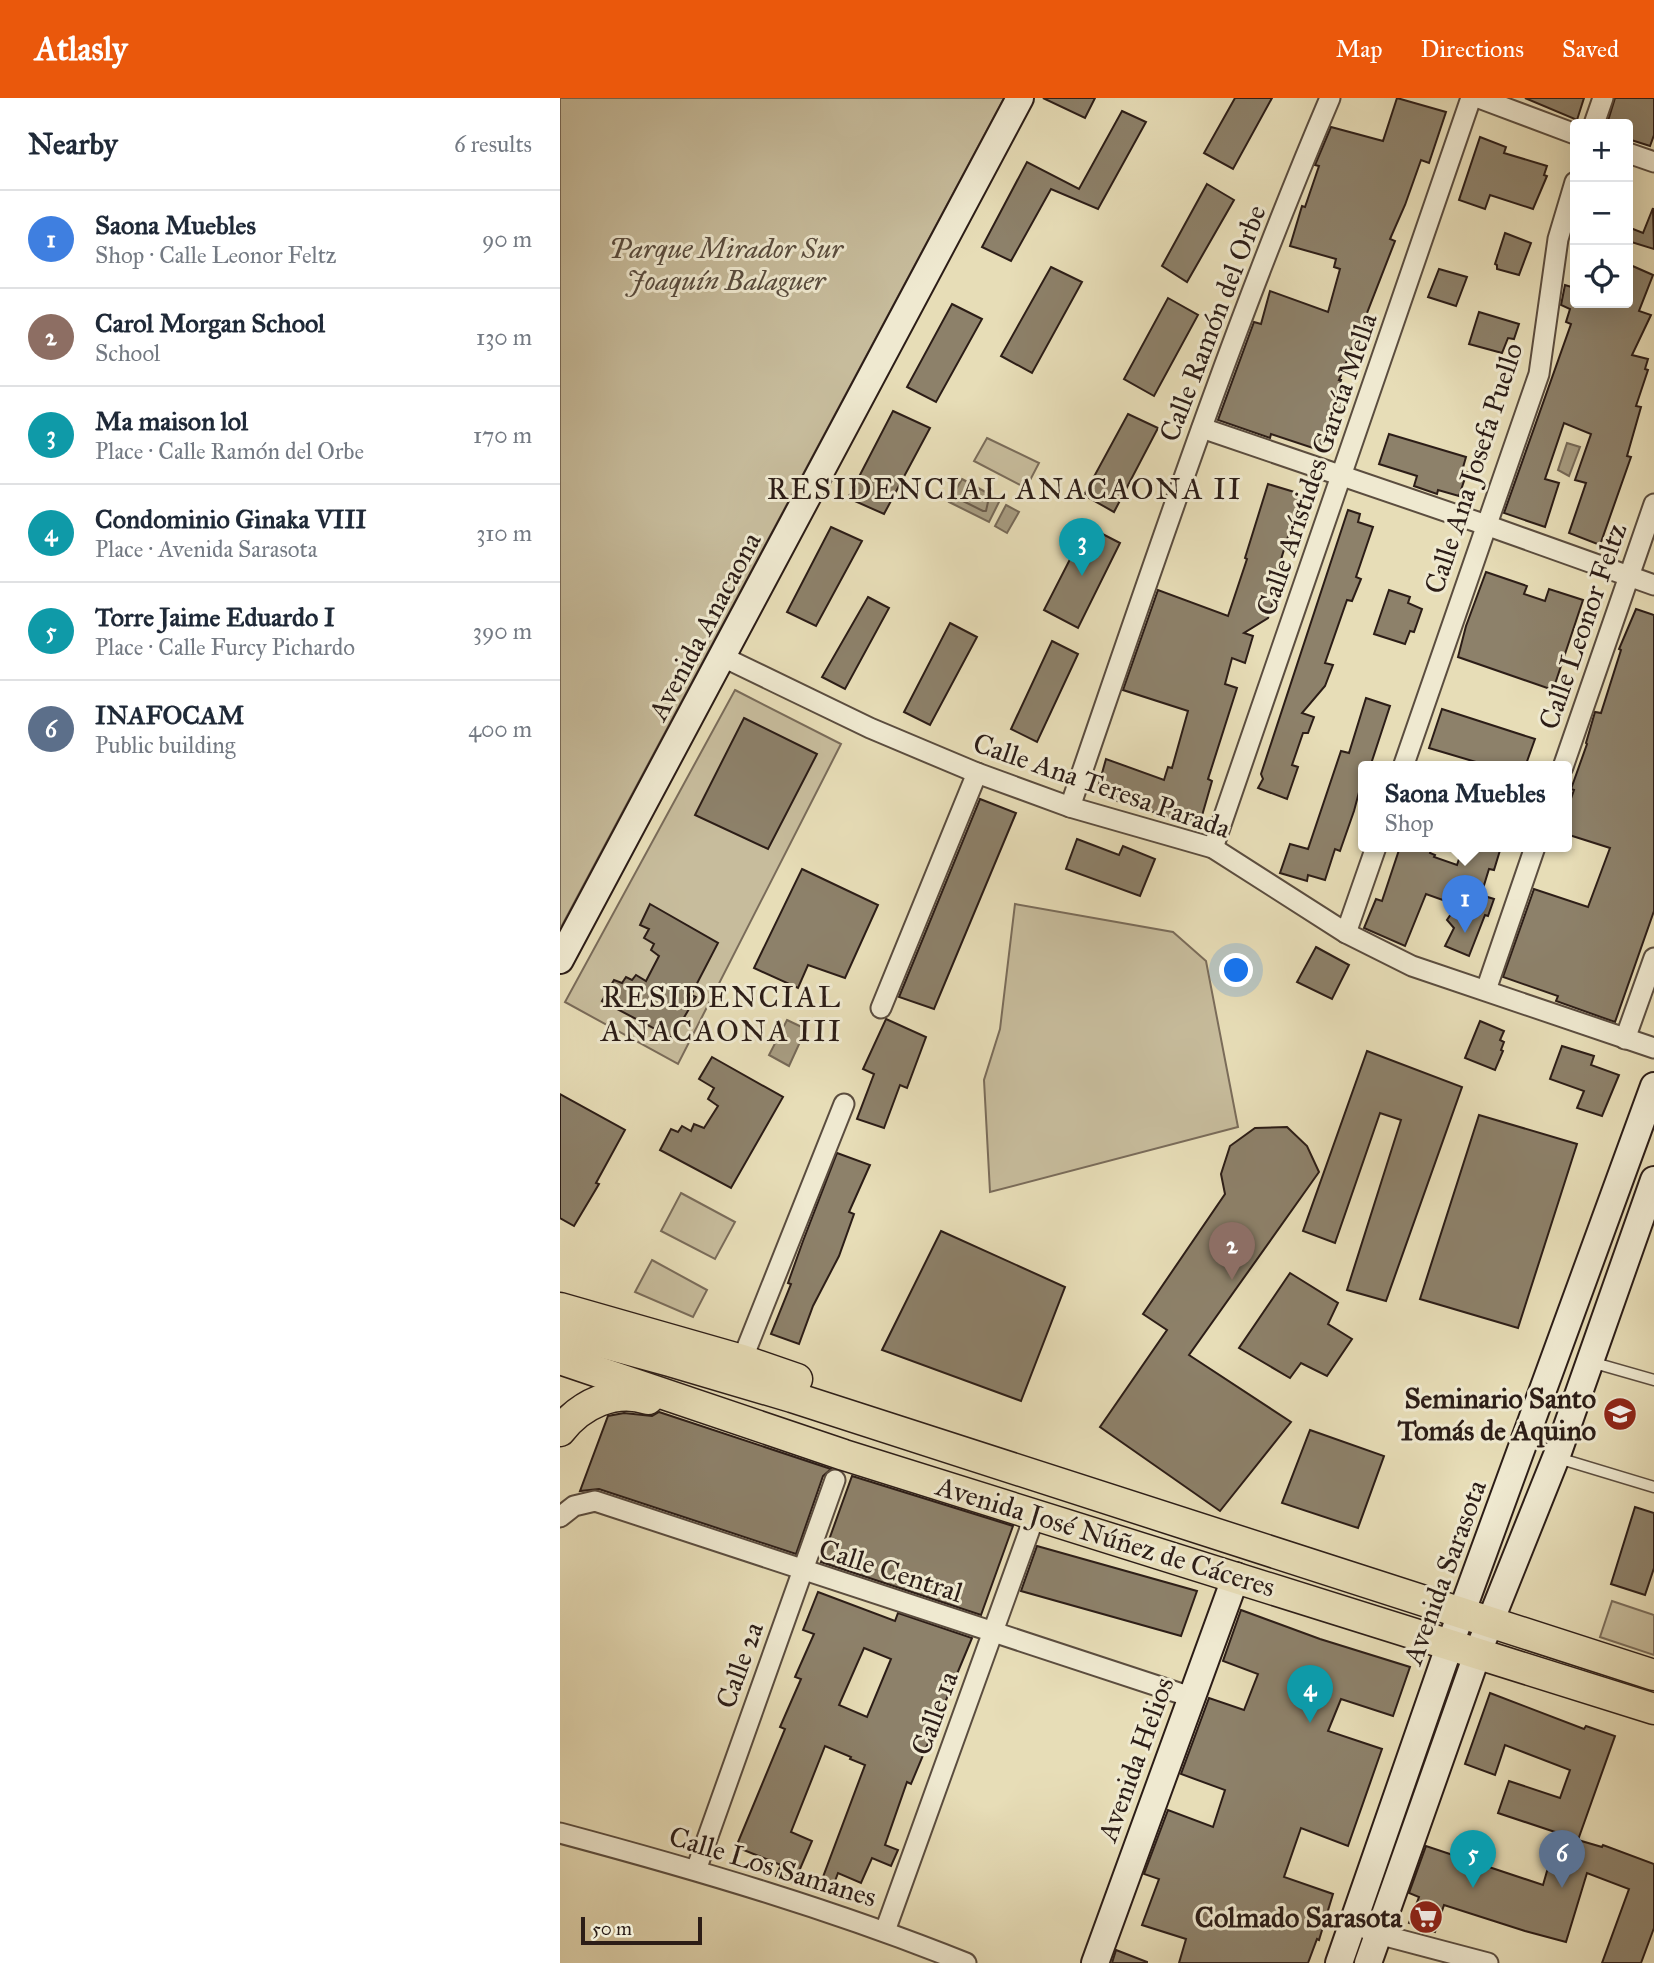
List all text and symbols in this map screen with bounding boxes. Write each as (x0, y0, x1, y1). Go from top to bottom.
text: Atlasly (35, 29, 127, 69)
text: Map (1336, 34, 1383, 64)
text: Directions (1421, 34, 1524, 64)
text: Saved (1562, 34, 1619, 64)
map controls (1570, 119, 1633, 308)
button: + (1570, 119, 1633, 182)
text: Nearby (28, 126, 118, 162)
text: 6 results (454, 130, 532, 158)
button: − (1570, 182, 1633, 245)
street label: Calle Ramón del Orbe (1151, 200, 1274, 446)
text: Saona Muebles (95, 209, 256, 241)
text: 1 (46, 225, 56, 253)
text: 90 m (482, 225, 532, 253)
park label: Parque Mirador Sur Joaquín Balaguer (609, 231, 844, 298)
text: Shop · Calle Leonor Feltz (95, 241, 336, 269)
button: locate (1570, 245, 1633, 308)
text: Carol Morgan School (95, 307, 325, 339)
street label: Calle Arístides García Mella (1248, 308, 1385, 620)
text: 2 (45, 323, 57, 351)
text: 130 m (476, 323, 532, 351)
street label: Calle Ana Josefa Puello (1416, 338, 1531, 598)
text: School (95, 339, 160, 367)
text: Ma maison lol (95, 405, 248, 437)
text: 3 (46, 421, 56, 449)
text: 170 m (473, 421, 532, 449)
text: Place · Calle Ramón del Orbe (95, 437, 364, 465)
district label: RESIDENCIAL ANACAONA II (767, 471, 1243, 507)
text: Condominio Ginaka VIII (95, 503, 367, 535)
pin: 3 (1059, 518, 1105, 576)
street label: Calle Leonor Feltz (1531, 518, 1634, 734)
text: 4 (45, 519, 57, 547)
text: 310 m (476, 519, 532, 547)
street label: Avenida Anacaona (640, 526, 769, 727)
text: Place · Avenida Sarasota (95, 535, 317, 563)
text: Torre Jaime Eduardo I (95, 601, 335, 633)
text: 5 (46, 617, 56, 645)
text: 390 m (473, 617, 532, 645)
text: Place · Calle Furcy Pichardo (95, 633, 355, 661)
text: INAFOCAM (95, 699, 244, 731)
text: 6 (45, 715, 57, 743)
text: 400 m (468, 715, 532, 743)
street label: Calle Ana Teresa Parada (969, 725, 1235, 846)
text: Public building (95, 731, 235, 759)
popup (1358, 761, 1572, 852)
text: Saona Muebles (1385, 777, 1545, 809)
text: Shop (1385, 809, 1434, 837)
pin: 1 (1442, 875, 1488, 933)
your location (1219, 953, 1253, 987)
district label: RESIDENCIAL ANACAONA III (599, 979, 843, 1049)
pin: 2 (1209, 1222, 1255, 1280)
place label: Seminario Santo Tomás de Aquino (1397, 1381, 1596, 1448)
school or university icon: Seminario Santo Tomás de Aquino (1601, 1395, 1639, 1433)
street label: Avenida José Núñez de Cáceres (931, 1468, 1279, 1605)
street label: Avenida Sarasota (1395, 1475, 1494, 1670)
street label: Calle Central (814, 1531, 968, 1610)
street label: Calle 2a (708, 1617, 771, 1713)
pin: 4 (1287, 1665, 1333, 1723)
street label: Calle 1a (903, 1666, 966, 1760)
street label: Avenida Helios (1089, 1672, 1181, 1847)
street label: Calle Los Samanes (665, 1818, 881, 1915)
pin: 5 (1450, 1830, 1496, 1888)
pin: 6 (1539, 1830, 1585, 1888)
supermarket icon: Colmado Sarasota (1407, 1898, 1445, 1936)
place label: Colmado Sarasota (1195, 1900, 1403, 1935)
scale bar (581, 1914, 702, 1946)
text: 50 m (592, 1917, 632, 1940)

